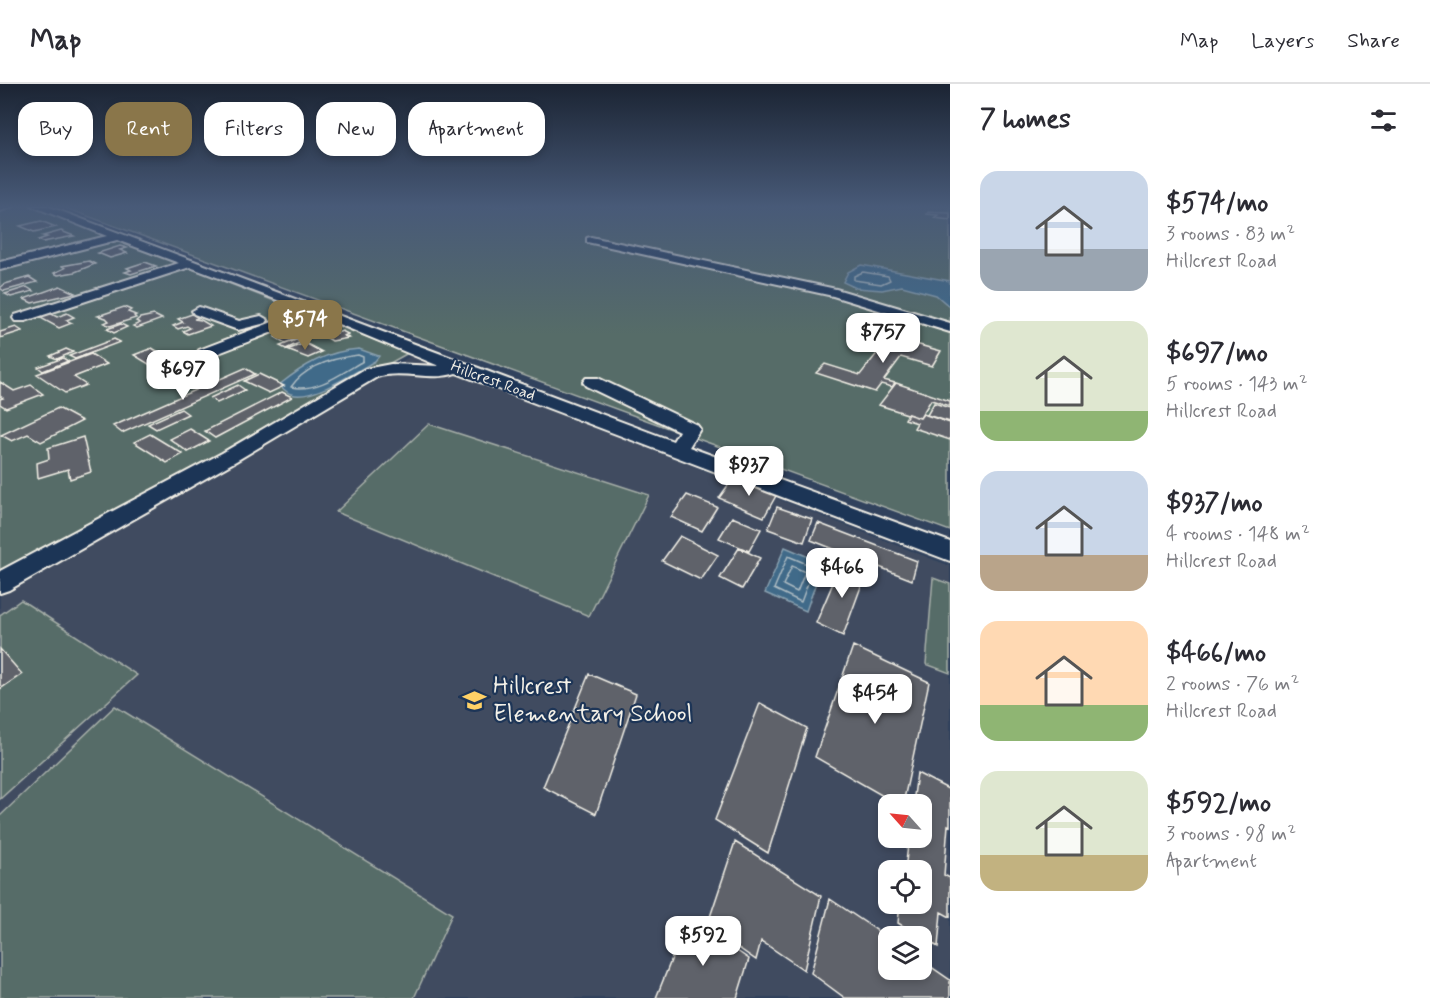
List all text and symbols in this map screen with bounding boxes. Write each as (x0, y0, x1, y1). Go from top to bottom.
text: Map (30, 23, 81, 60)
text: Map (1180, 27, 1218, 55)
text: Layers (1251, 27, 1314, 55)
text: Share (1347, 27, 1400, 55)
chip: Buy (18, 102, 93, 156)
chip: Rent (105, 102, 192, 156)
chip: Filters (204, 102, 304, 156)
chip: New (316, 102, 396, 156)
chip: Apartment (408, 102, 545, 156)
text: 7 homes (980, 103, 1071, 137)
icon: filters (1367, 104, 1400, 137)
text: $574/mo (1166, 187, 1268, 221)
icon: home (1028, 195, 1100, 267)
text: 3 rooms · 83 m² (1166, 221, 1295, 248)
text: Hillcrest Road (1166, 248, 1277, 275)
pin: $574 (269, 300, 341, 351)
text: $574 (282, 306, 328, 333)
pin: $757 (847, 313, 919, 364)
text: $757 (860, 319, 906, 346)
text: $697/mo (1166, 337, 1268, 371)
icon: home (1028, 345, 1100, 417)
pin: $697 (147, 350, 219, 401)
text: $697 (160, 356, 206, 383)
street label: Hillcrest Road (448, 356, 538, 406)
text: 5 rooms · 143 m² (1166, 371, 1308, 398)
text: Hillcrest Road (1166, 398, 1277, 425)
pin: $937 (713, 446, 785, 497)
text: $937 (728, 452, 770, 479)
text: $937/mo (1166, 487, 1263, 521)
icon: home (1028, 495, 1100, 567)
text: 4 rooms · 148 m² (1166, 521, 1310, 548)
pin: $466 (806, 548, 878, 599)
text: Hillcrest Road (1166, 548, 1277, 575)
text: $466 (820, 554, 864, 581)
text: $466/mo (1166, 637, 1266, 671)
icon: home (1028, 645, 1100, 717)
place label: Hillcrest Elementary School (493, 671, 692, 730)
text: 2 rooms · 76 m² (1166, 671, 1299, 698)
pin: $454 (839, 674, 911, 725)
text: $454 (852, 680, 898, 707)
school or university icon: Hillcrest Elementary School (462, 687, 488, 713)
text: Hillcrest Road (1166, 698, 1277, 725)
text: $592/mo (1166, 787, 1271, 821)
north arrow (878, 794, 932, 848)
map controls (878, 794, 932, 980)
icon: home (1028, 795, 1100, 867)
text: 3 rooms · 98 m² (1166, 821, 1296, 848)
text: Apartment (1166, 848, 1257, 875)
button: locate (878, 860, 932, 914)
pin: $592 (667, 916, 739, 967)
text: $592 (679, 922, 727, 949)
button: layers (878, 926, 932, 980)

